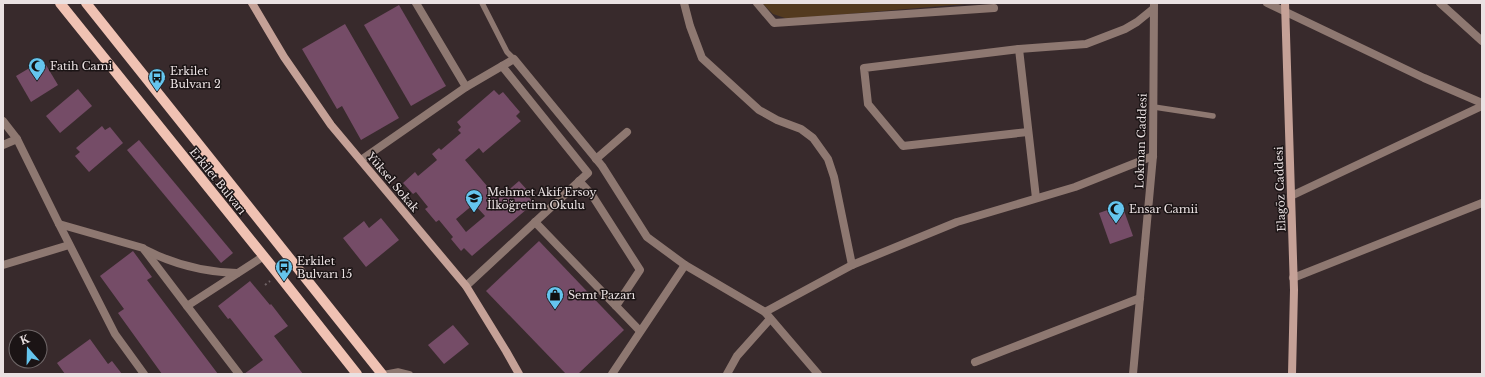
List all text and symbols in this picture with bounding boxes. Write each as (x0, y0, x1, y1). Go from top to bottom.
mosque icon: Fatih Cami (27, 56, 47, 81)
place label: Fatih Cami (50, 59, 112, 73)
place label: Erkilet Bulvarı 2 (170, 64, 221, 91)
bus stop icon: Erkilet Bulvarı 2 (147, 67, 167, 92)
street label: Lokman Caddesi (1132, 93, 1150, 189)
street label: Erkilet Bulvarı (187, 145, 249, 217)
street label: Elagöz Caddesi (1272, 146, 1288, 232)
street label: Yüksel Sokak (363, 149, 422, 215)
place label: Mehmet Akif Ersoy İlköğretim Okulu (487, 185, 597, 212)
school or university icon: Mehmet Akif Ersoy İlköğretim Okulu (464, 188, 484, 213)
mosque icon: Ensar Camii (1106, 199, 1126, 224)
place label: Ensar Camii (1129, 202, 1198, 216)
place label: Erkilet Bulvarı 15 (297, 254, 352, 281)
bus stop icon: Erkilet Bulvarı 15 (274, 257, 294, 282)
shop icon: Semt Pazarı (545, 285, 565, 310)
place label: Semt Pazarı (568, 288, 636, 302)
north arrow (8, 329, 48, 369)
text: K (18, 331, 32, 348)

